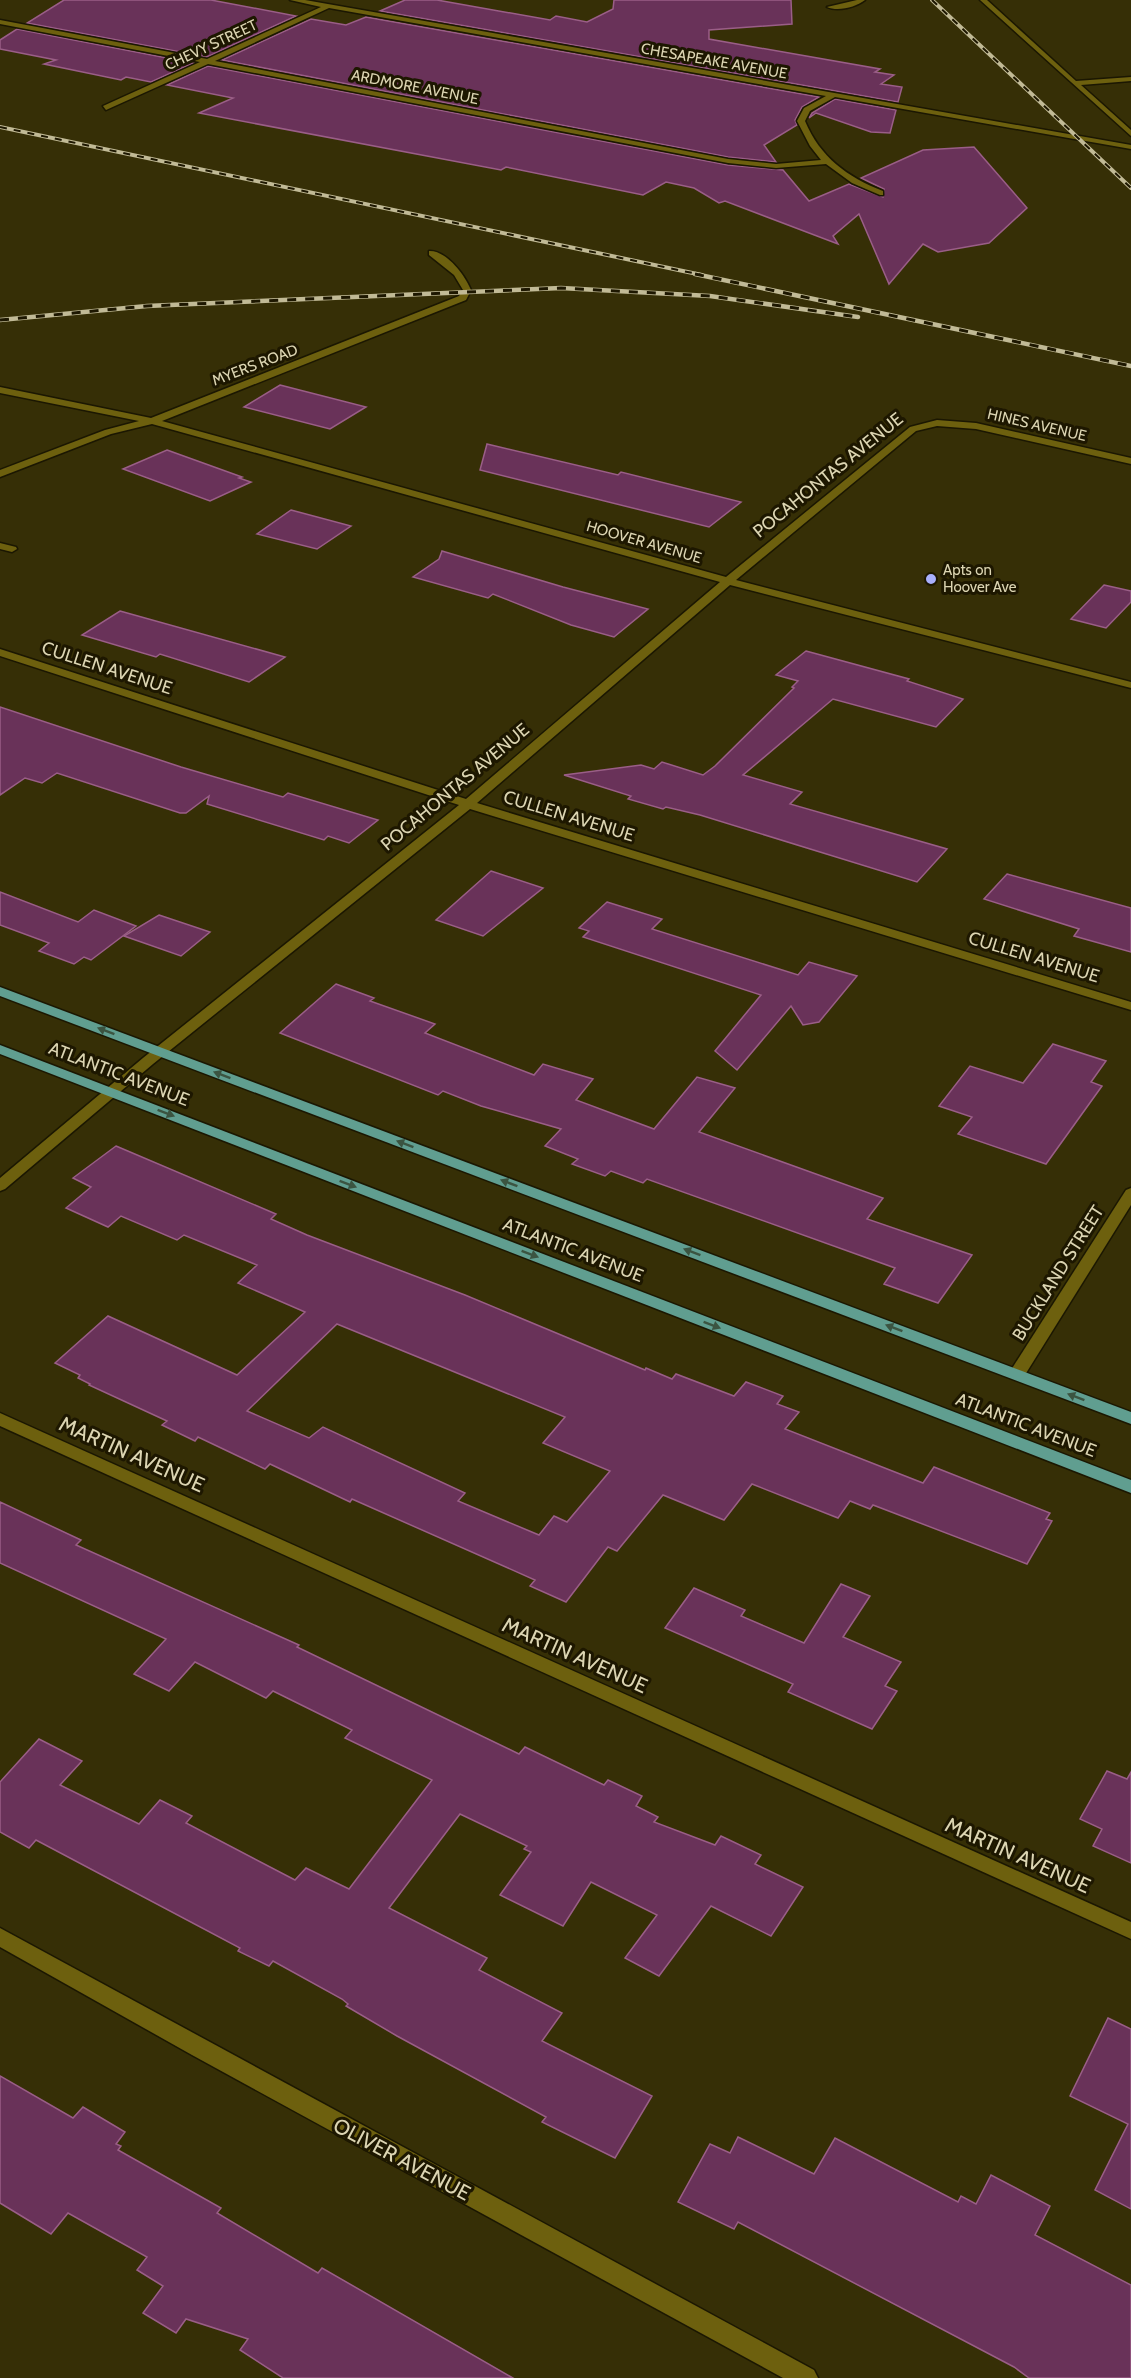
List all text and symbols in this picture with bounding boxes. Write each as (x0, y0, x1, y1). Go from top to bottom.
street label: CHEVY STREET (162, 16, 260, 74)
street label: CHESAPEAKE AVENUE (639, 39, 789, 83)
street label: ARDMORE AVENUE (350, 66, 480, 108)
street label: MYERS ROAD (210, 340, 301, 390)
street label: HINES AVENUE (986, 405, 1088, 445)
street label: POCAHONTAS AVENUE (749, 408, 907, 542)
street label: HOOVER AVENUE (584, 517, 704, 567)
place label: Apts on Hoover Ave (943, 561, 1017, 596)
marker: Apts on Hoover Ave (924, 572, 938, 586)
street label: CULLEN AVENUE (39, 637, 175, 699)
street label: POCAHONTAS AVENUE (376, 719, 534, 855)
street label: CULLEN AVENUE (501, 786, 637, 846)
street label: CULLEN AVENUE (966, 927, 1102, 987)
one-way arrow (96, 1026, 114, 1036)
street label: ATLANTIC AVENUE (46, 1037, 192, 1111)
one-way arrow (213, 1070, 231, 1079)
one-way arrow (157, 1109, 175, 1118)
one-way arrow (396, 1138, 414, 1148)
one-way arrow (500, 1178, 518, 1187)
one-way arrow (339, 1179, 357, 1189)
street label: BUCKLAND STREET (1007, 1201, 1109, 1345)
street label: ATLANTIC AVENUE (500, 1213, 646, 1287)
one-way arrow (683, 1246, 701, 1256)
one-way arrow (521, 1250, 539, 1259)
one-way arrow (703, 1320, 721, 1330)
one-way arrow (885, 1323, 903, 1332)
street label: ATLANTIC AVENUE (953, 1388, 1099, 1462)
one-way arrow (1067, 1392, 1085, 1402)
street label: MARTIN AVENUE (55, 1411, 209, 1497)
street label: MARTIN AVENUE (498, 1612, 652, 1698)
street label: MARTIN AVENUE (941, 1812, 1095, 1898)
street label: OLIVER AVENUE (329, 2112, 475, 2206)

